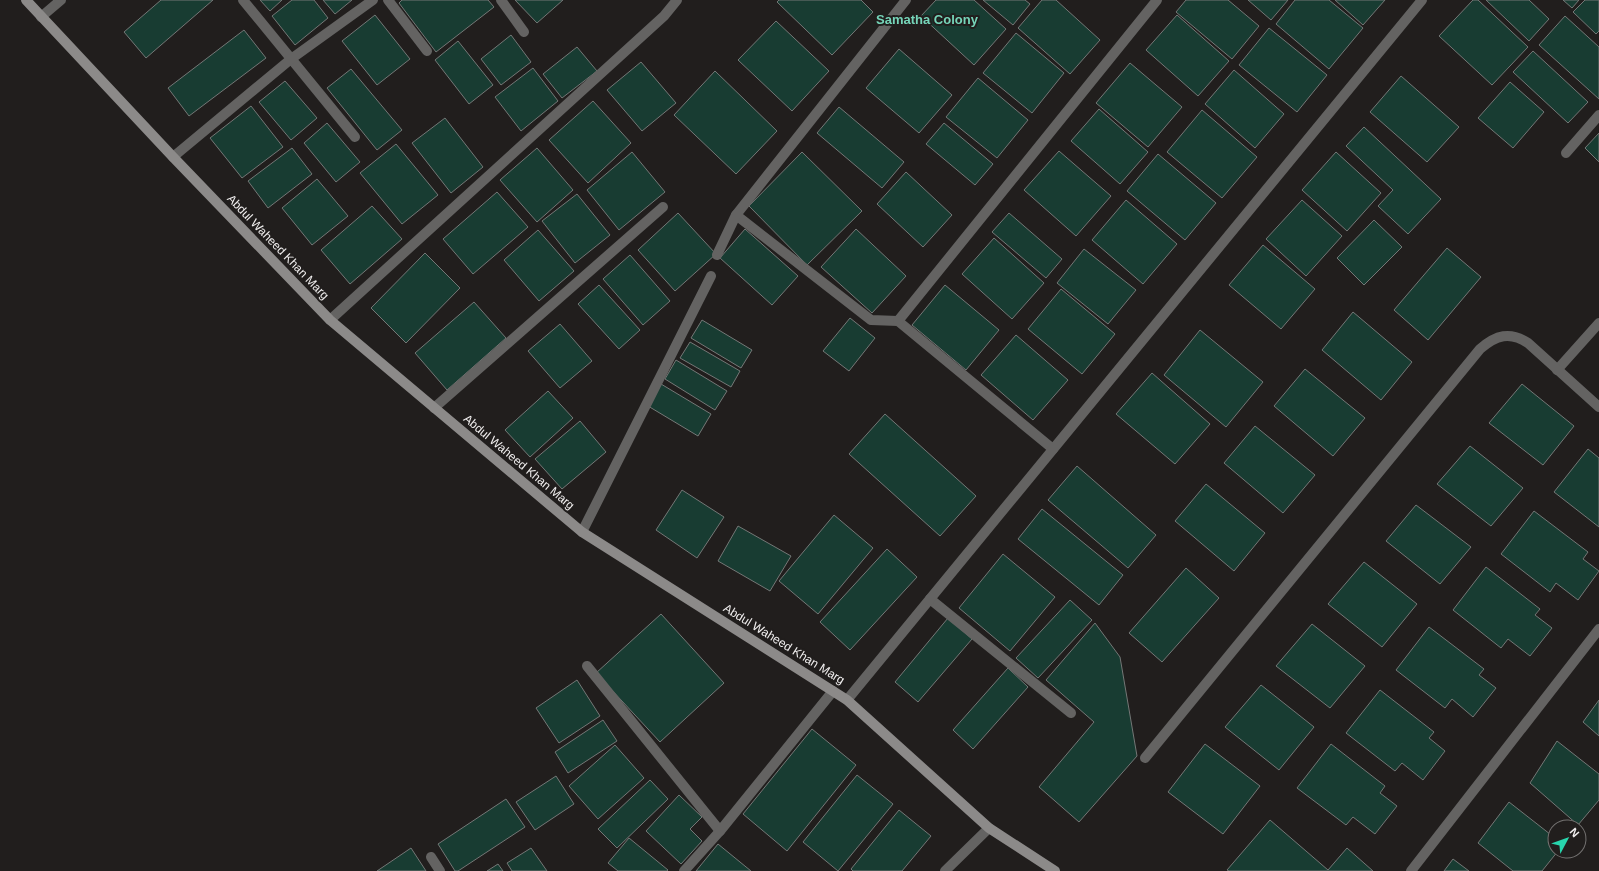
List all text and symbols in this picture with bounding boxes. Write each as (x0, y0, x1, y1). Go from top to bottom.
district label: Samatha Colony (876, 12, 979, 27)
street label: Abdul Waheed Khan Marg (224, 192, 332, 302)
street label: Abdul Waheed Khan Marg (461, 412, 577, 512)
street label: Abdul Waheed Khan Marg (721, 601, 847, 687)
north arrow (1547, 819, 1587, 859)
text: N (1567, 826, 1582, 839)

